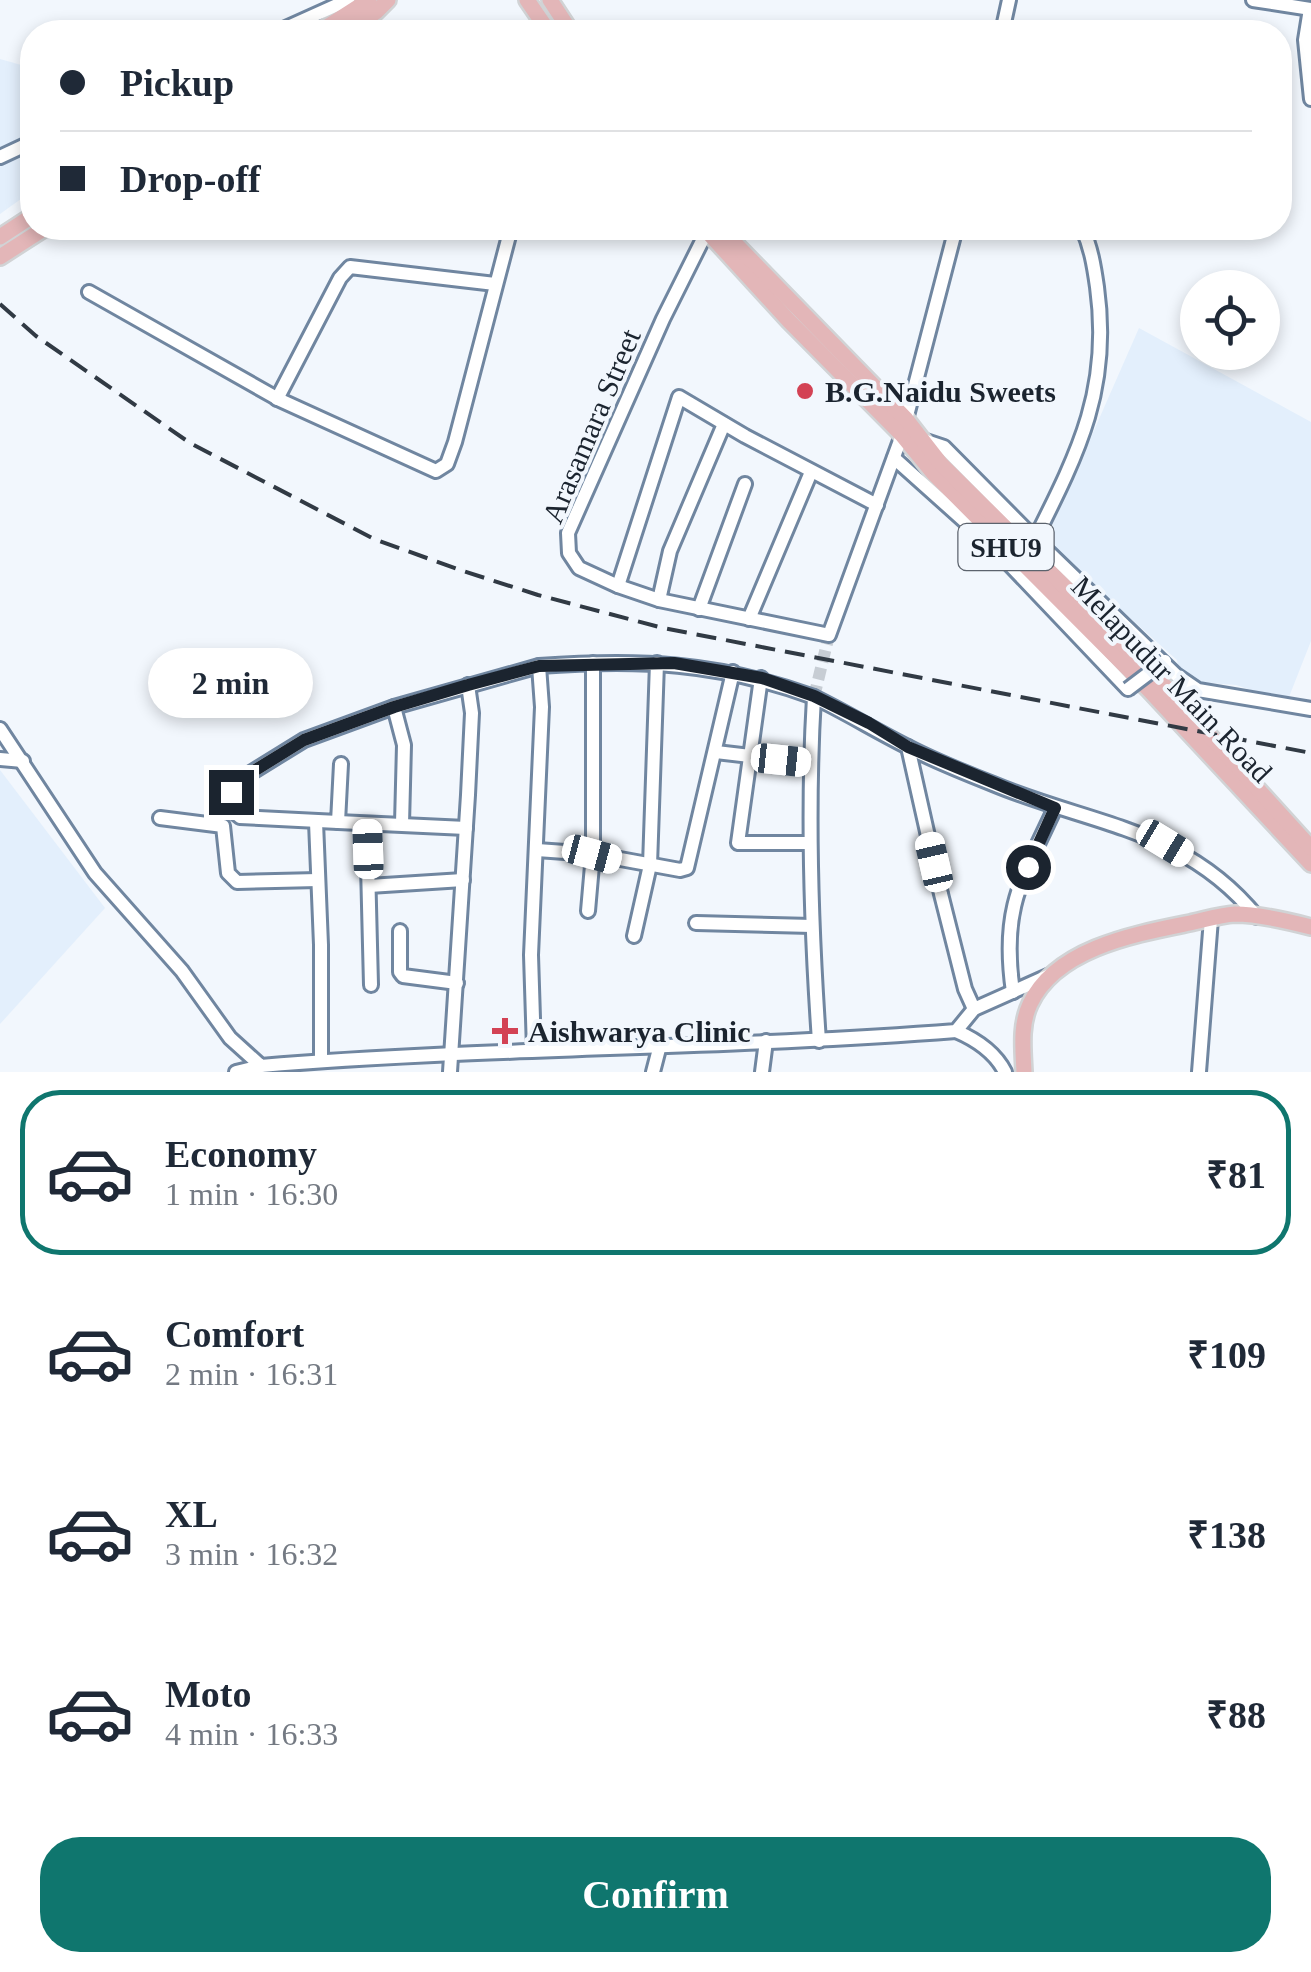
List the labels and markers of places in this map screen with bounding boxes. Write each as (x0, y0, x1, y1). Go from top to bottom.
place label: B.G.Naidu Sweets (825, 375, 1056, 408)
marker: B.G.Naidu Sweets (794, 380, 816, 402)
place label: Aishwarya Clinic (528, 1015, 751, 1048)
marker: Aishwarya Clinic (492, 1018, 518, 1044)

